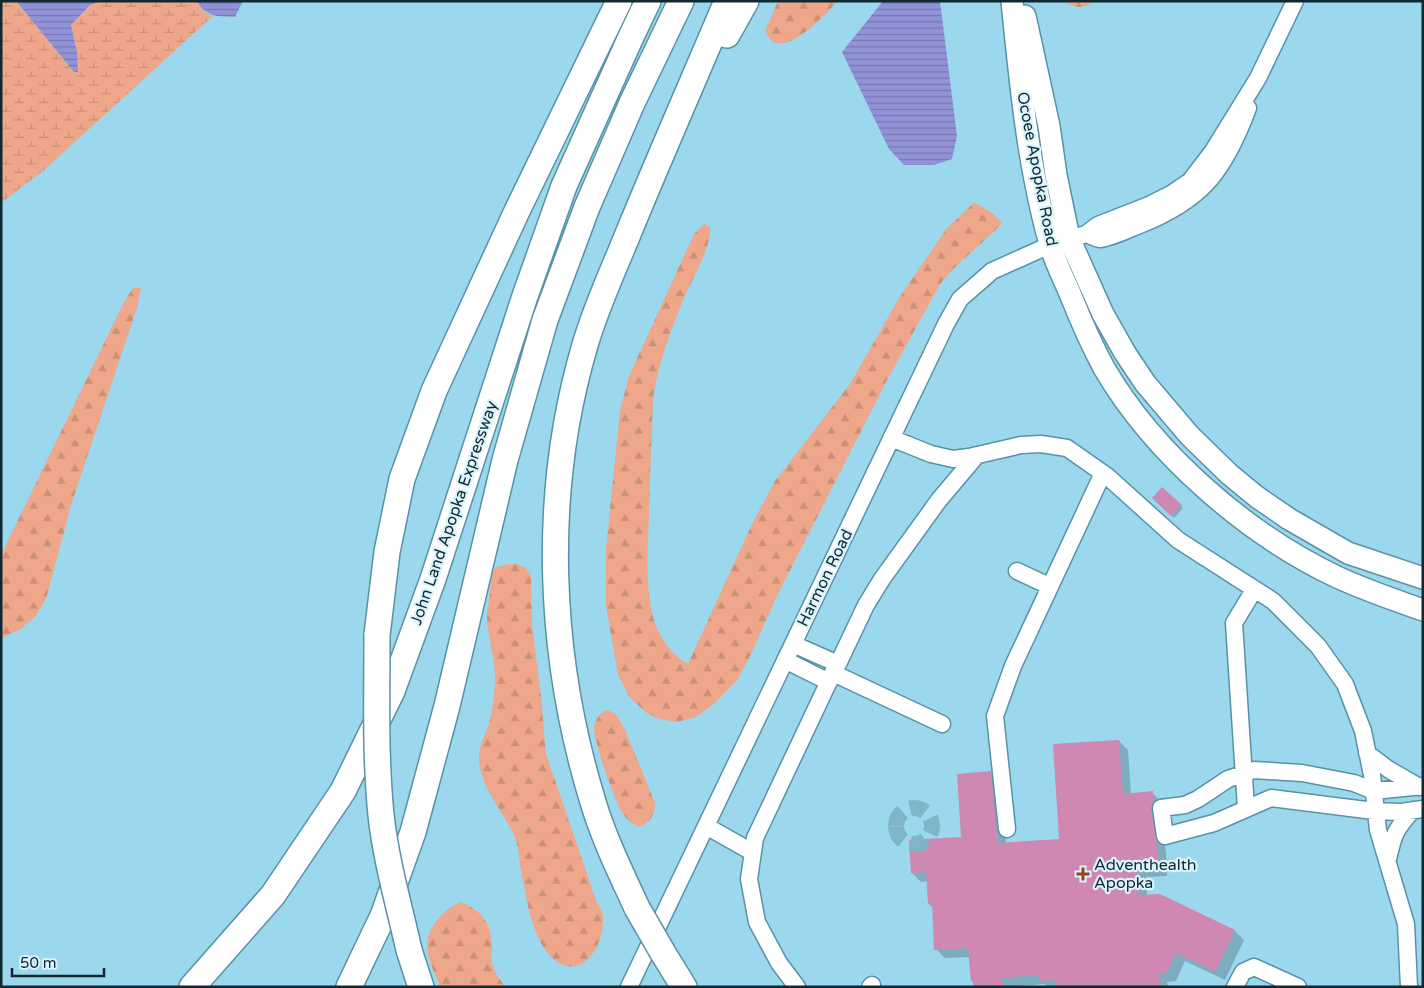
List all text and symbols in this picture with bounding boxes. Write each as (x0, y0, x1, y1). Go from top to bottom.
street label: Ocoee Apopka Road (1012, 90, 1062, 248)
street label: John Land Apopka Expressway (406, 398, 502, 628)
street label: Harmon Road (793, 526, 857, 630)
place label: Adventhealth Apopka (1094, 855, 1197, 893)
marker: Adventhealth Apopka (1076, 867, 1090, 881)
scale bar (12, 946, 105, 978)
text: 50 m (20, 954, 57, 972)

